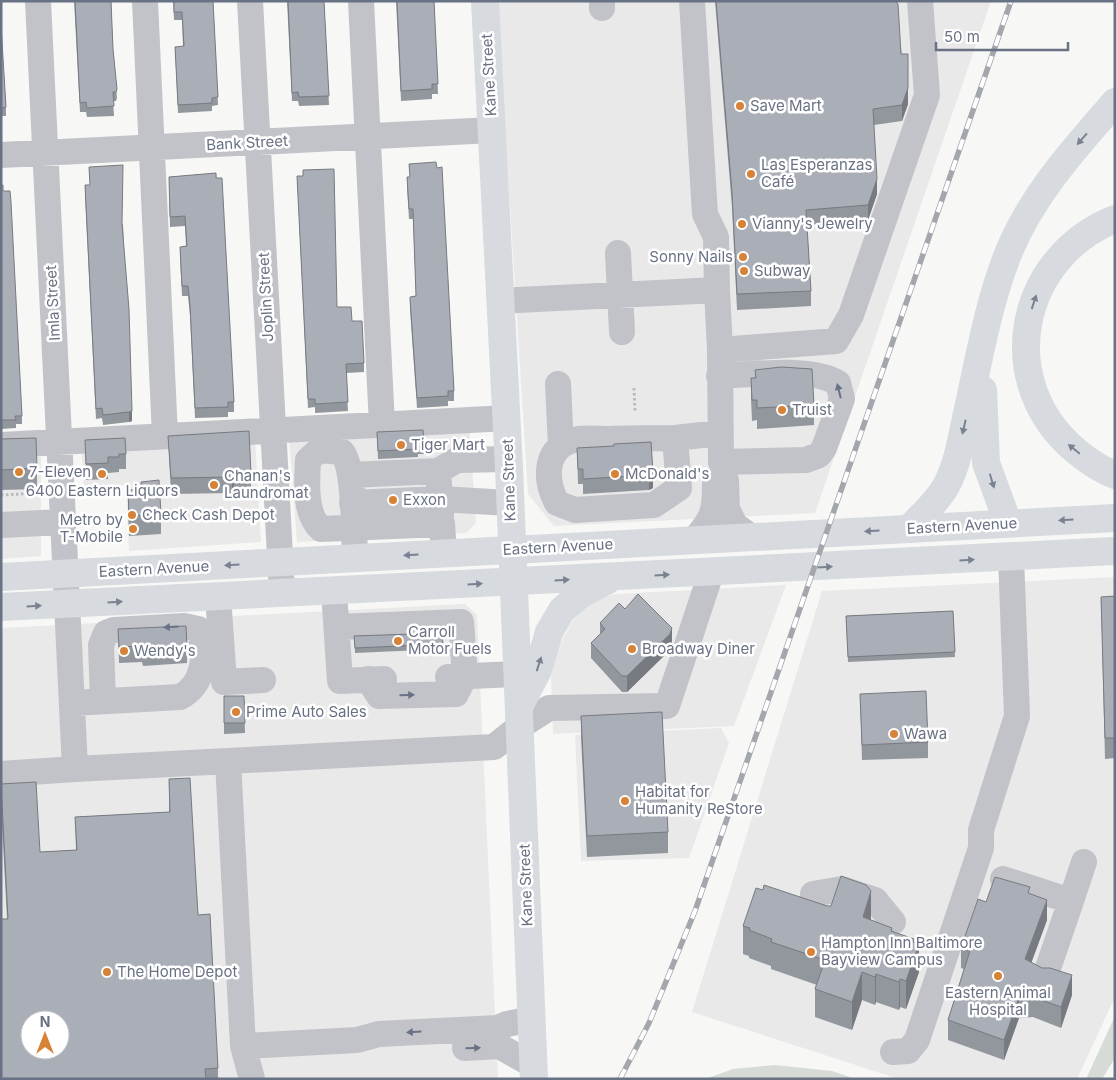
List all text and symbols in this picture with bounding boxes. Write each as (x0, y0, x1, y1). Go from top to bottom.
scale bar (936, 20, 1068, 52)
text: 50 m (944, 27, 980, 46)
street label: Kane Street (477, 33, 500, 117)
place label: Save Mart (750, 96, 822, 115)
marker: Save Mart (734, 100, 746, 112)
street label: Bank Street (206, 131, 288, 154)
one-way arrow (1077, 132, 1088, 145)
place label: Las Esperanzas Café (761, 155, 873, 191)
marker: Las Esperanzas Café (745, 168, 757, 180)
place label: Vianny's Jewelry (752, 214, 873, 233)
marker: Vianny's Jewelry (736, 218, 748, 230)
place label: Sonny Nails (649, 247, 733, 266)
marker: Sonny Nails (737, 251, 749, 263)
street label: Joplin Street (254, 252, 277, 342)
place label: Subway (754, 261, 811, 280)
street label: Imla Street (41, 265, 64, 341)
marker: Subway (738, 265, 750, 277)
one-way arrow (1030, 294, 1038, 309)
one-way arrow (835, 383, 843, 398)
place label: Truist (792, 400, 832, 419)
marker: Truist (776, 404, 788, 416)
one-way arrow (959, 420, 967, 436)
place label: Tiger Mart (411, 435, 485, 454)
street label: Kane Street (498, 438, 519, 522)
marker: Tiger Mart (395, 439, 407, 451)
one-way arrow (1067, 443, 1080, 454)
place label: 7-Eleven (29, 462, 91, 481)
place label: McDonald's (625, 464, 710, 483)
marker: 7-Eleven (13, 466, 25, 478)
place label: Chanan's Laundromat (224, 466, 309, 502)
marker: 6400 Eastern Liquors (96, 468, 108, 480)
marker: McDonald's (609, 468, 621, 480)
one-way arrow (988, 474, 996, 489)
marker: Chanan's Laundromat (208, 479, 220, 491)
place label: 6400 Eastern Liquors (26, 481, 178, 500)
place label: Exxon (403, 490, 446, 509)
marker: Exxon (387, 494, 399, 506)
place label: Check Cash Depot (142, 505, 275, 524)
marker: Check Cash Depot (126, 509, 138, 521)
place label: Metro by T-Mobile (60, 510, 124, 546)
street label: Eastern Avenue (906, 513, 1018, 538)
one-way arrow (1058, 517, 1074, 525)
marker: Metro by T-Mobile (127, 523, 139, 535)
one-way arrow (864, 527, 880, 535)
street label: Eastern Avenue (502, 534, 614, 559)
one-way arrow (403, 552, 419, 560)
one-way arrow (959, 555, 975, 563)
street label: Eastern Avenue (98, 556, 210, 581)
one-way arrow (223, 561, 239, 569)
one-way arrow (817, 562, 833, 570)
one-way arrow (655, 571, 671, 579)
one-way arrow (555, 575, 571, 583)
one-way arrow (467, 580, 483, 588)
one-way arrow (107, 597, 123, 605)
one-way arrow (26, 601, 42, 609)
place label: Carroll Motor Fuels (408, 622, 492, 658)
one-way arrow (163, 623, 179, 631)
marker: Carroll Motor Fuels (392, 635, 404, 647)
place label: Broadway Diner (642, 639, 755, 658)
place label: Wendy's (134, 641, 196, 660)
marker: Broadway Diner (626, 643, 638, 655)
marker: Wendy's (118, 645, 130, 657)
one-way arrow (536, 657, 543, 672)
one-way arrow (400, 691, 416, 699)
place label: Prime Auto Sales (246, 702, 367, 721)
marker: Prime Auto Sales (230, 706, 242, 718)
place label: Wawa (904, 724, 947, 743)
marker: Wawa (888, 728, 900, 740)
place label: Habitat for Humanity ReStore (635, 782, 763, 818)
marker: Habitat for Humanity ReStore (619, 795, 631, 807)
street label: Kane Street (515, 843, 536, 927)
place label: Hampton Inn Baltimore Bayview Campus (821, 933, 983, 969)
marker: Hampton Inn Baltimore Bayview Campus (805, 946, 817, 958)
place label: The Home Depot (117, 962, 238, 981)
marker: The Home Depot (101, 966, 113, 978)
marker: Eastern Animal Hospital (992, 970, 1004, 982)
place label: Eastern Animal Hospital (945, 983, 1051, 1019)
north arrow (20, 1010, 70, 1060)
text: N (40, 1013, 50, 1030)
one-way arrow (406, 1029, 422, 1037)
one-way arrow (465, 1043, 481, 1051)

